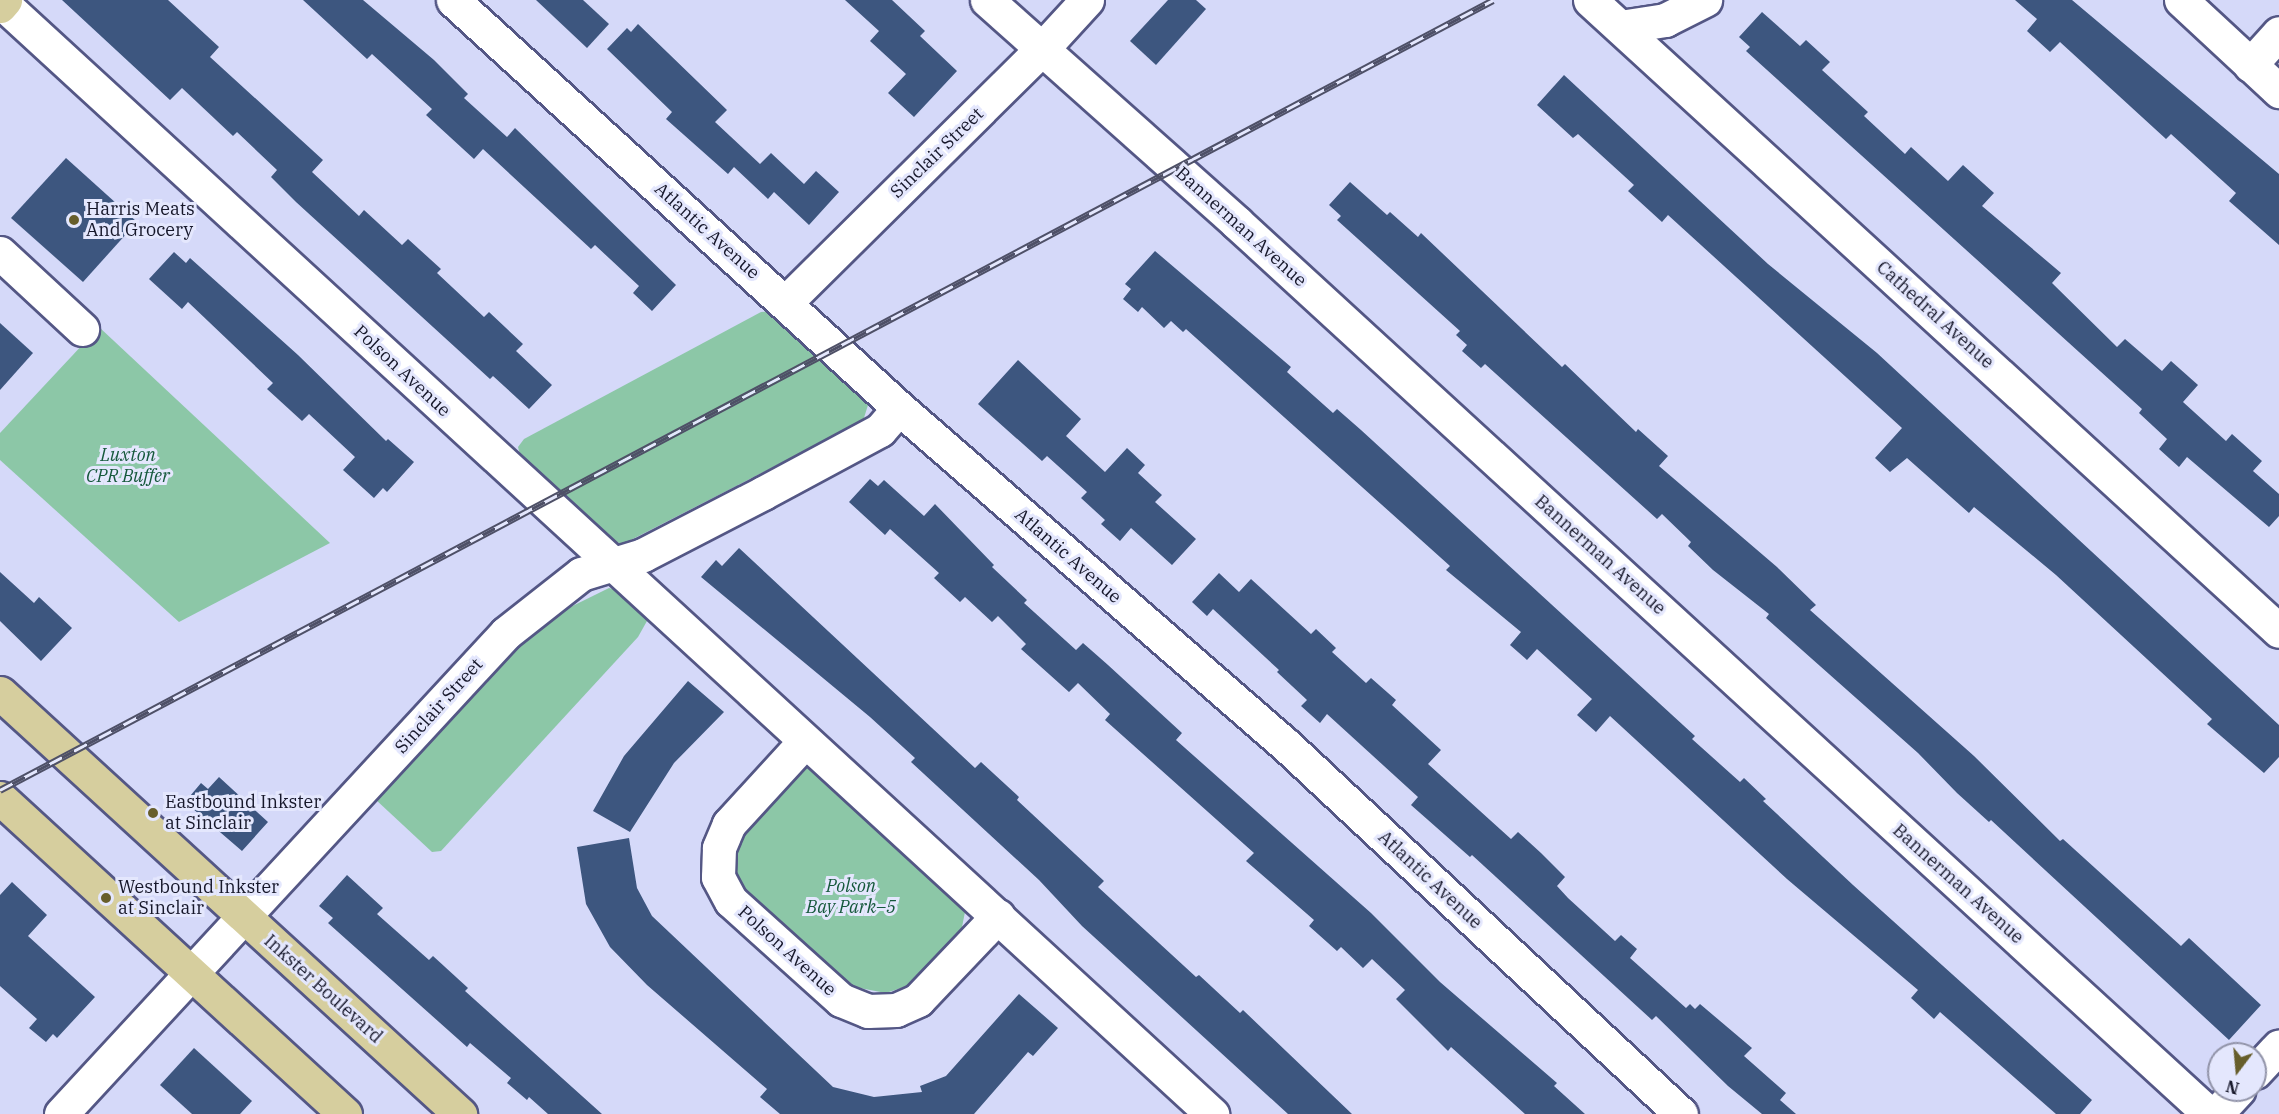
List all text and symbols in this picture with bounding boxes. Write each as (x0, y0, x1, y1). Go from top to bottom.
street label: Sinclair Street (886, 103, 988, 203)
street label: Bannerman Avenue (1171, 163, 1311, 291)
street label: Atlantic Avenue (650, 178, 764, 284)
place label: Harris Meats And Grocery (86, 199, 195, 242)
marker: Harris Meats And Grocery (67, 213, 81, 227)
street label: Cathedral Avenue (1872, 257, 1998, 373)
street label: Polson Avenue (349, 321, 455, 421)
park label: Luxton CPR Buffer (86, 445, 170, 488)
street label: Bannerman Avenue (1530, 491, 1670, 619)
street label: Atlantic Avenue (1010, 504, 1126, 608)
street label: Sinclair Street (391, 654, 487, 758)
place label: Eastbound Inkster at Sinclair (165, 792, 321, 834)
marker: Eastbound Inkster at Sinclair (146, 806, 160, 820)
street label: Bannerman Avenue (1888, 820, 2028, 948)
street label: Atlantic Avenue (1374, 826, 1486, 934)
park label: Polson Bay Park–5 (806, 876, 896, 918)
place label: Westbound Inkster at Sinclair (118, 877, 279, 920)
marker: Westbound Inkster at Sinclair (99, 891, 113, 905)
street label: Polson Avenue (734, 901, 840, 1001)
street label: Inkster Boulevard (259, 930, 387, 1048)
north arrow (2207, 1042, 2267, 1102)
text: N (2224, 1076, 2241, 1099)

